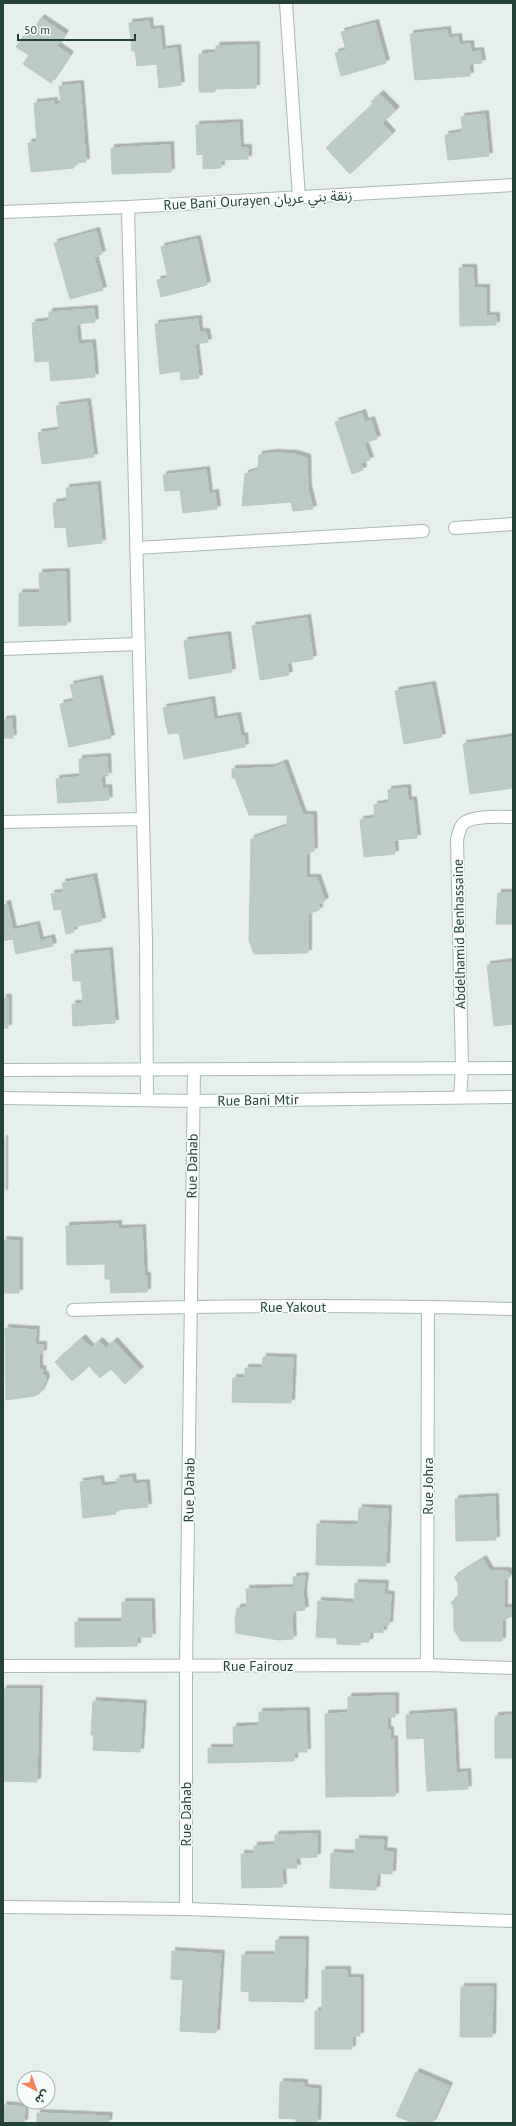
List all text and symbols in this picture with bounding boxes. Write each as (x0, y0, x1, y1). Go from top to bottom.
scale bar (18, 16, 135, 42)
text: 50 m (24, 22, 50, 37)
street label: Rue Bani Ourayen زنقة بني عريان (163, 186, 353, 216)
street label: Abdelhamid Benhassaine (449, 859, 469, 1009)
street label: Rue Bani Mtir (217, 1090, 299, 1110)
street label: Rue Dahab (182, 1133, 202, 1199)
street label: Rue Yakout (260, 1298, 326, 1316)
street label: Rue Dahab (179, 1457, 199, 1523)
street label: Rue Johra (419, 1457, 437, 1515)
street label: Rue Fairouz (223, 1657, 293, 1675)
street label: Rue Dahab (177, 1782, 195, 1846)
north arrow (16, 2070, 56, 2110)
text: ش (32, 2087, 53, 2108)

